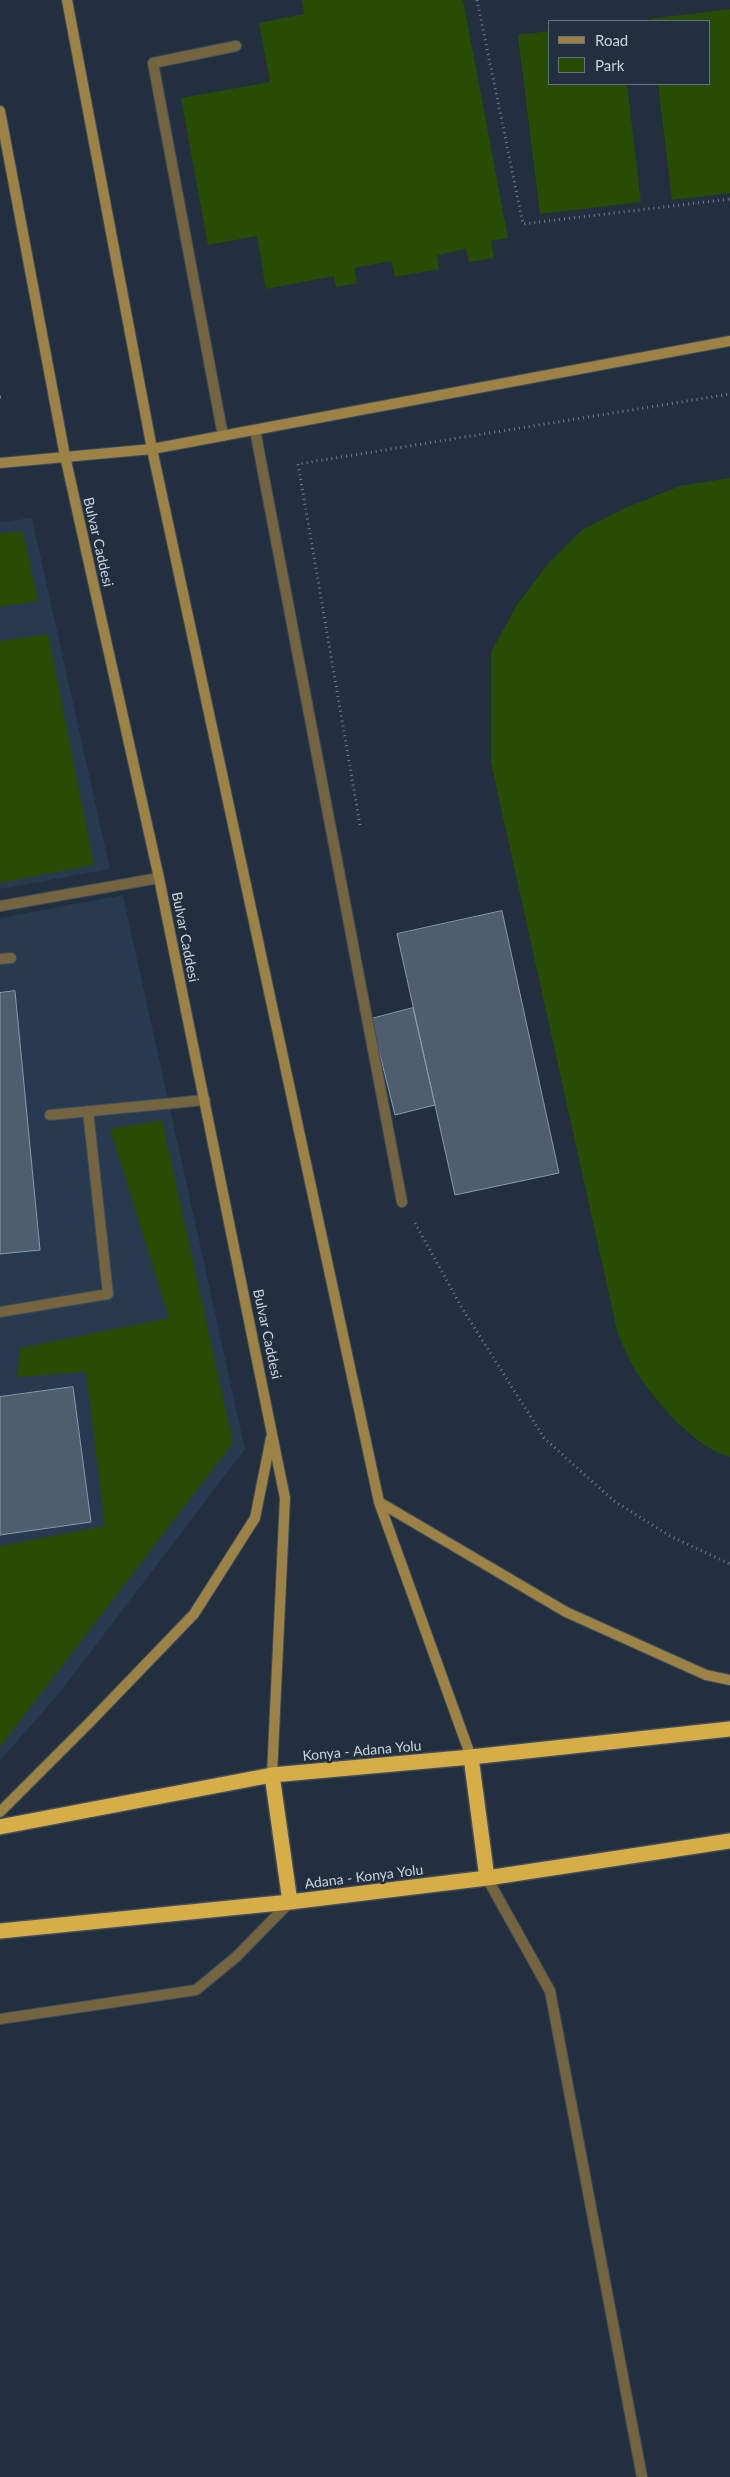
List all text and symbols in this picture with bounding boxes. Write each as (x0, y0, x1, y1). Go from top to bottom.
legend (548, 20, 710, 85)
text: Road (595, 31, 628, 49)
text: Park (595, 56, 624, 74)
street label: Bulvar Caddesi (80, 496, 116, 588)
street label: Bulvar Caddesi (168, 890, 202, 984)
street label: Bulvar Caddesi (249, 1287, 285, 1381)
street label: Konya - Adana Yolu (302, 1737, 422, 1765)
street label: Adana - Konya Yolu (304, 1861, 424, 1893)

